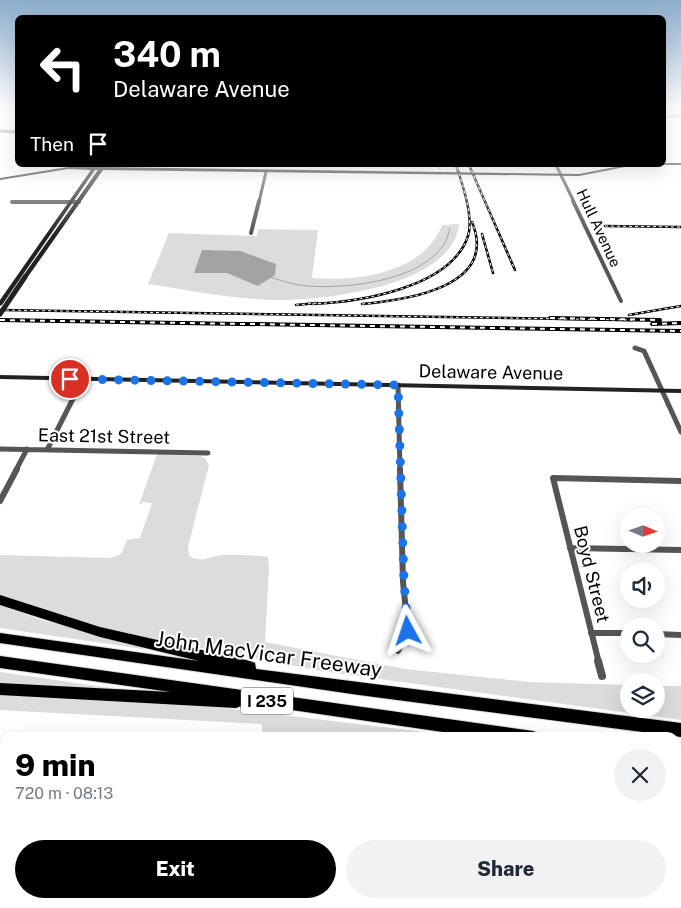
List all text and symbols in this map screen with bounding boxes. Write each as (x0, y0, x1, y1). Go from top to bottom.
text: 340 m (113, 34, 221, 75)
icon: left (30, 35, 95, 100)
text: Delaware Avenue (113, 76, 290, 102)
icon: arrive (84, 130, 112, 158)
text: Then (30, 133, 74, 155)
street label: Hull Avenue (573, 186, 625, 270)
pin (49, 358, 91, 400)
street label: Delaware Avenue (418, 360, 564, 384)
icon: arrive (56, 365, 84, 393)
street label: East 21st Street (38, 424, 170, 448)
north arrow (620, 508, 665, 552)
map controls (620, 508, 665, 718)
street label: Boyd Street (570, 523, 614, 625)
button: sound (620, 563, 665, 608)
position arrow (381, 604, 433, 656)
button: search (620, 618, 665, 663)
street label: John MacVicar Freeway (154, 626, 384, 682)
button: layers (620, 673, 665, 718)
road number: I 235 (241, 688, 293, 714)
text: 9 min (15, 747, 95, 783)
button: close (614, 749, 666, 801)
text: 720 m · 08:13 (15, 784, 113, 803)
button: Exit (15, 840, 336, 898)
button: Share (346, 840, 666, 898)

